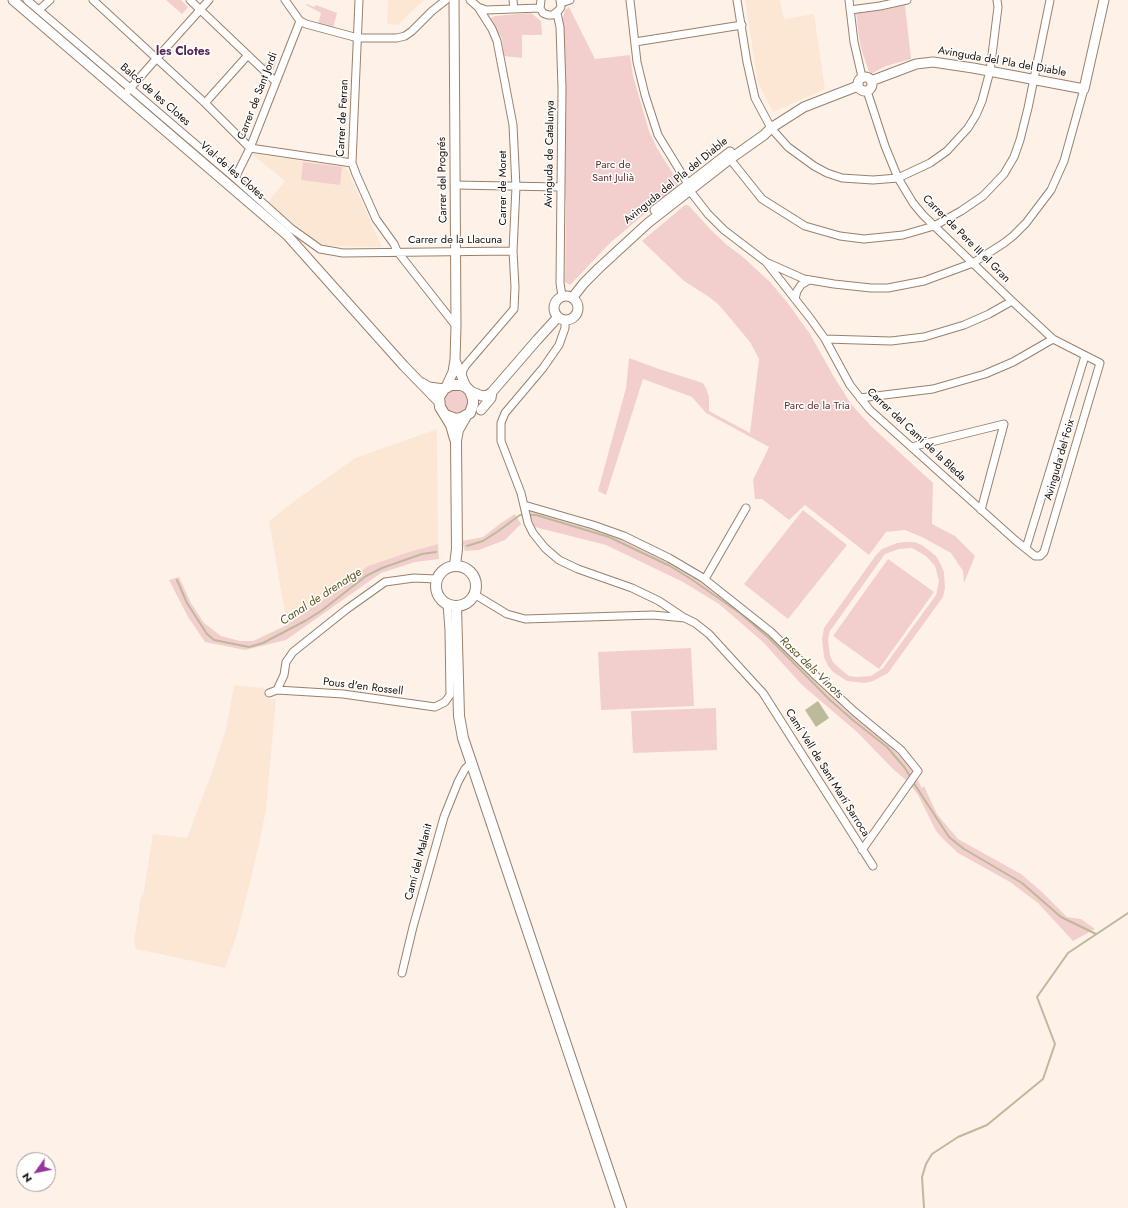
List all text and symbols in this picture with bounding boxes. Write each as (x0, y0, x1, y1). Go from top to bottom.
street label: Avinguda del Pla del Diable (937, 44, 1067, 80)
district label: les Clotes (156, 45, 210, 59)
street label: Carrer de Sant Jordi (235, 50, 281, 142)
street label: Balcó de les Clotes (117, 61, 193, 129)
street label: Carrer de Ferran (334, 79, 352, 157)
street label: Avinguda de Catalunya (542, 100, 558, 208)
street label: Avinguda del Pla del Diable (621, 135, 731, 227)
street label: Carrer del Progrés (436, 137, 450, 223)
street label: Vial de les Clotes (197, 139, 267, 203)
street label: Carrer de Moret (496, 150, 510, 226)
park label: Parc de Sant Julià (592, 158, 634, 184)
street label: Carrer de Pere III el Gran (919, 192, 1013, 286)
street label: Carrer de la Llacuna (408, 233, 502, 247)
street label: Carrer del Camí de la Bleda (864, 386, 968, 484)
park label: Parc de la Tria (784, 399, 850, 413)
street label: Avinguda del Foix (1042, 418, 1078, 502)
water label: Canal de drenatge (277, 565, 365, 629)
water label: Rasa dels Vinots (776, 634, 846, 702)
street label: Pous d'en Rossell (322, 676, 404, 698)
street label: Camí Vell de Sant Martí Sarroca (782, 707, 872, 839)
street label: Camí del Malanit (402, 822, 436, 902)
north arrow (16, 1152, 56, 1192)
text: N (18, 1170, 36, 1186)

